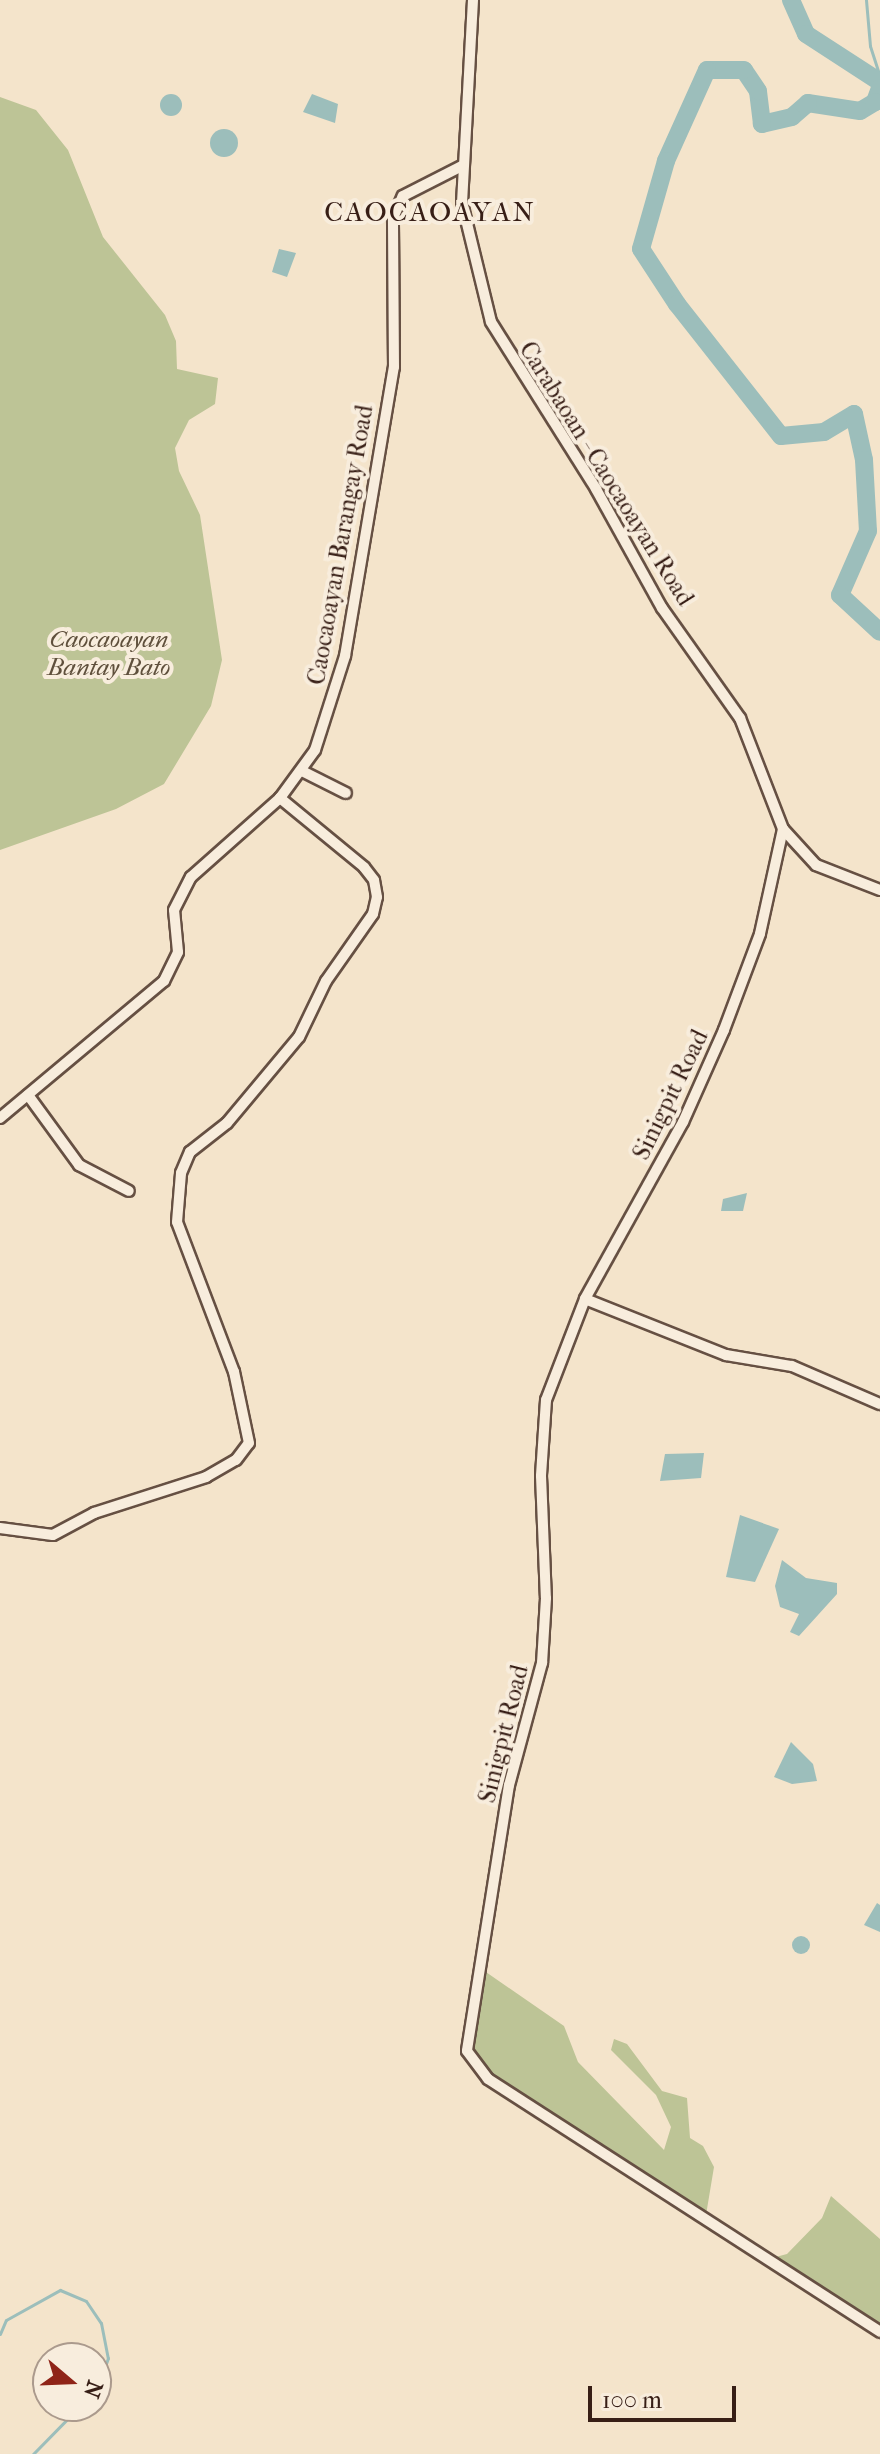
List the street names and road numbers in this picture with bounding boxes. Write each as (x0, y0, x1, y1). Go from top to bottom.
street label: Carabaoan - Caocaoayan Road (513, 337, 699, 611)
street label: Caocaoayan Barangay Road (302, 403, 380, 687)
street label: Sinigpit Road (627, 1025, 715, 1165)
street label: Sinigpit Road (473, 1662, 535, 1806)

